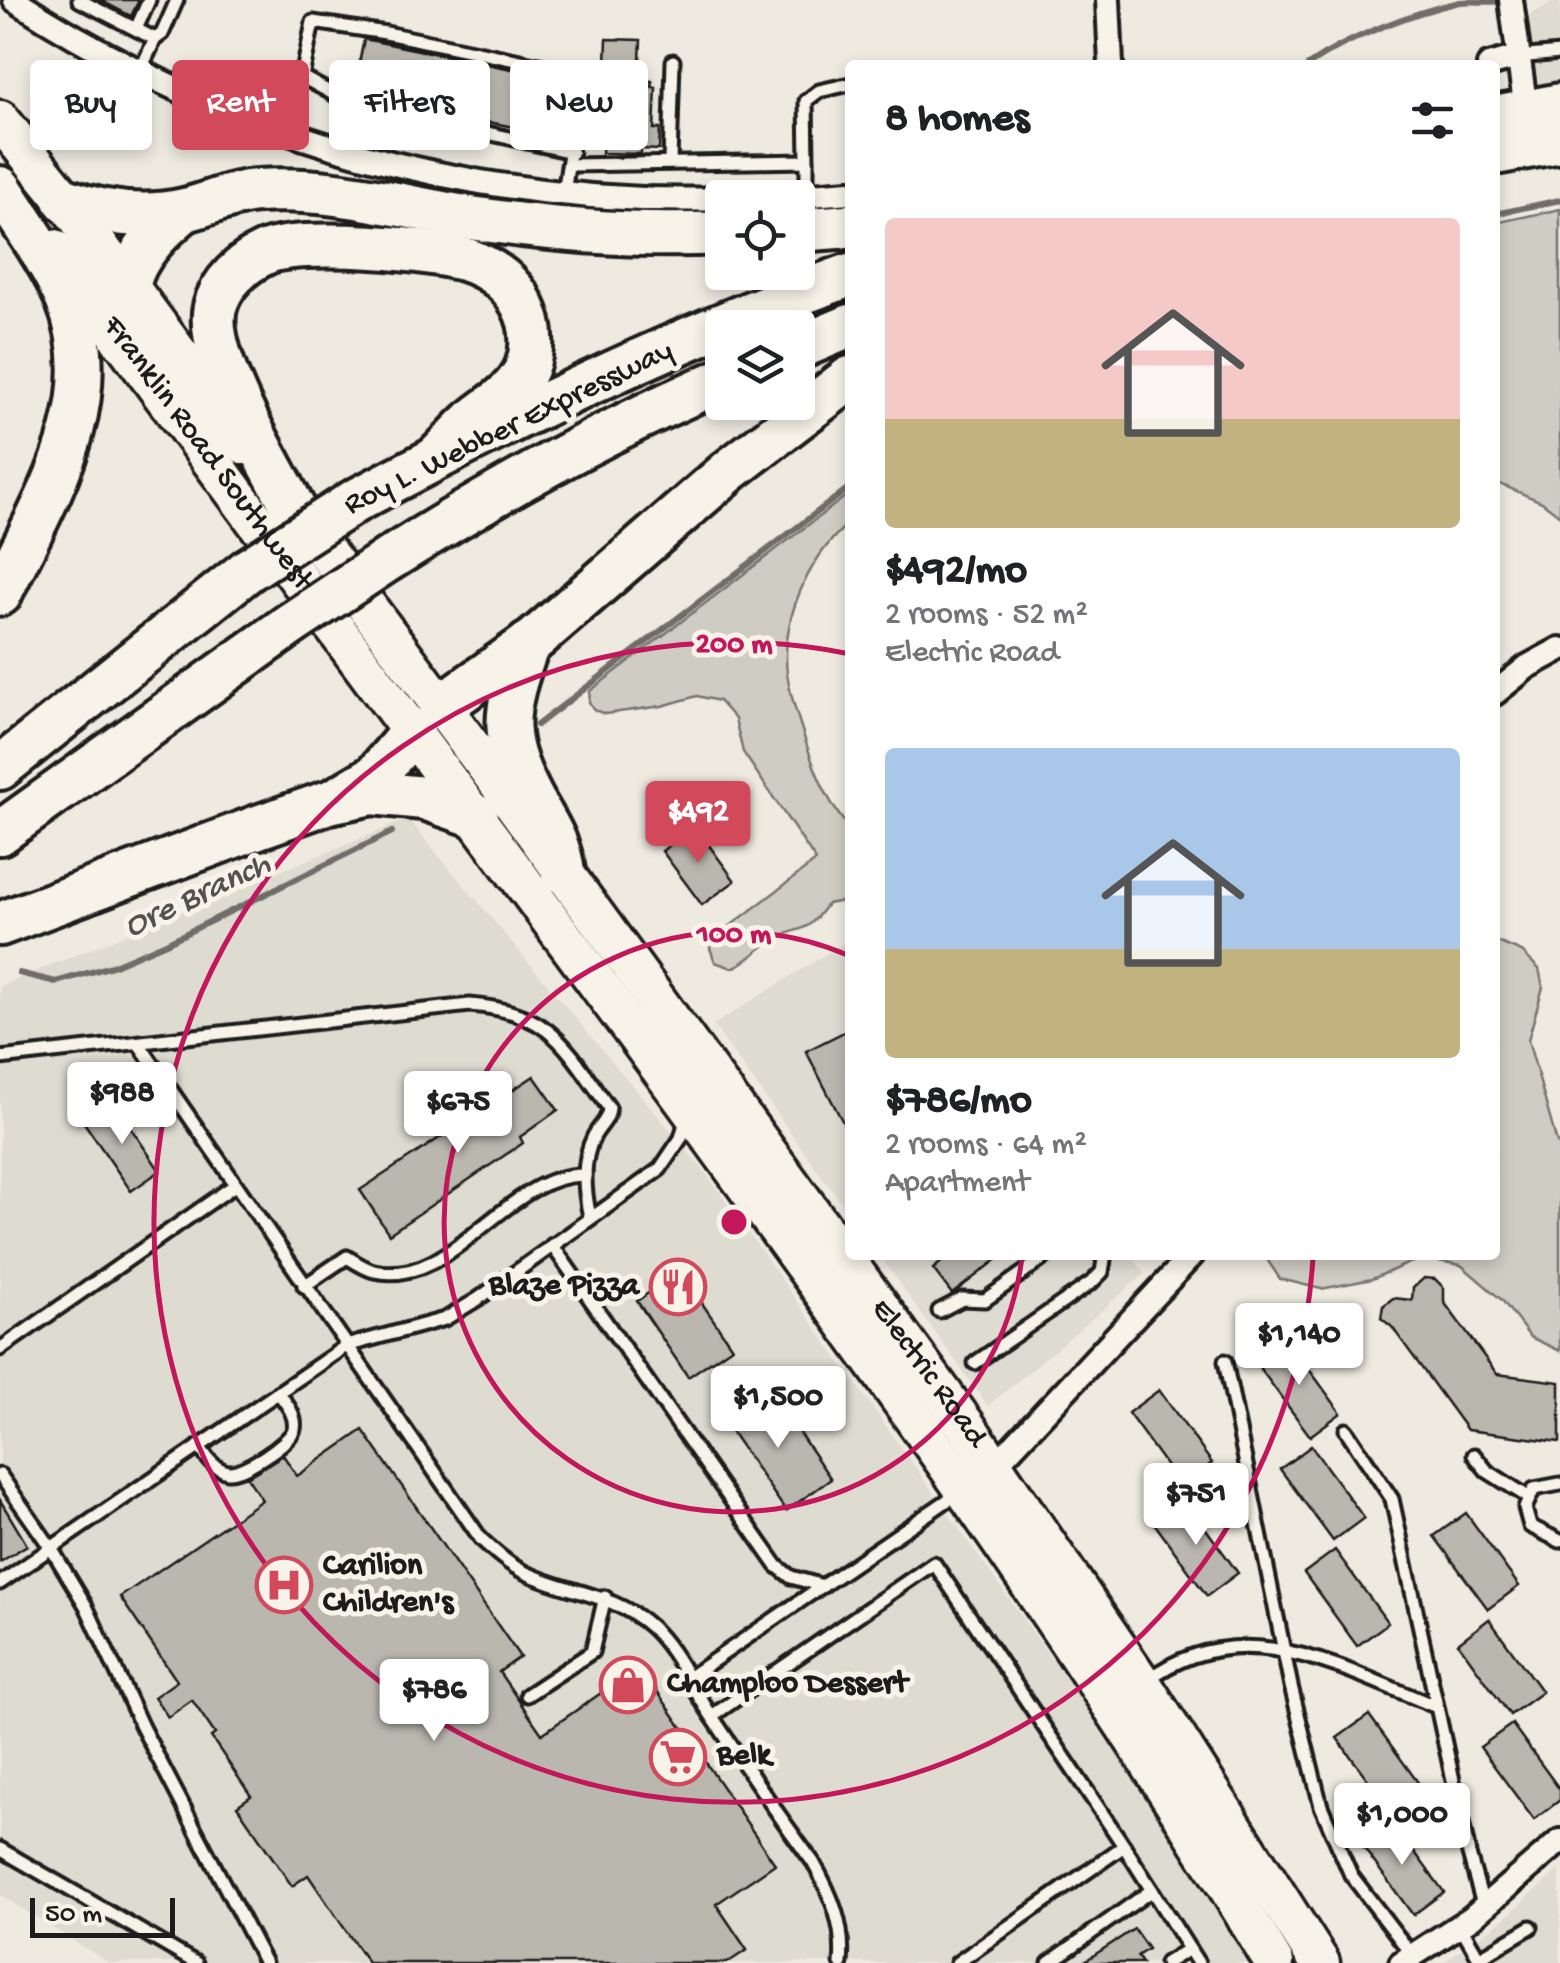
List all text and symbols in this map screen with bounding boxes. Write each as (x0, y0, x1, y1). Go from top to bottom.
chip: Buy (30, 60, 152, 150)
chip: Rent (172, 60, 309, 150)
chip: Filters (329, 60, 490, 150)
chip: New (510, 60, 648, 150)
icon: filters (1405, 93, 1460, 148)
text: 8 homes (885, 96, 1029, 145)
map controls (705, 180, 815, 420)
button: locate (705, 180, 815, 290)
icon: home (1083, 283, 1263, 463)
street label: Franklin Road Southwest (92, 308, 323, 601)
button: layers (705, 310, 815, 420)
street label: Roy L. Webber Expressway (338, 333, 680, 525)
text: $492/mo (885, 548, 1027, 597)
text: 2 rooms · 52 m² (885, 597, 1088, 635)
text: 200 m (695, 629, 773, 664)
text: Electric Road (885, 635, 1059, 673)
pin: $492 (639, 781, 757, 866)
text: $492 (667, 794, 729, 832)
icon: home (1083, 813, 1263, 993)
water label: Ore Branch (118, 845, 279, 949)
text: 100 m (696, 919, 772, 954)
pin: $988 (63, 1062, 181, 1147)
pin: $675 (399, 1071, 517, 1156)
text: $988 (89, 1075, 155, 1113)
text: $786/mo (885, 1078, 1032, 1127)
text: $675 (426, 1084, 490, 1122)
text: 2 rooms · 64 m² (885, 1127, 1087, 1165)
text: Apartment (885, 1165, 1029, 1203)
centre of rings (716, 1204, 752, 1240)
restaurant icon: Blaze Pizza (648, 1257, 708, 1317)
place label: Blaze Pizza (488, 1268, 641, 1306)
street label: Electric Road (861, 1292, 995, 1457)
pin: $1,140 (1218, 1303, 1380, 1388)
text: $1,140 (1257, 1316, 1341, 1354)
pin: $1,500 (697, 1366, 859, 1451)
text: $1,500 (733, 1379, 823, 1417)
pin: $751 (1137, 1463, 1255, 1548)
text: $751 (1166, 1476, 1226, 1514)
place label: Carilion Children's (323, 1548, 455, 1623)
hospital icon: Carilion Children's (254, 1555, 314, 1615)
shop icon: Champloo Dessert (598, 1655, 658, 1715)
pin: $786 (375, 1659, 493, 1744)
place label: Champloo Dessert (667, 1666, 910, 1704)
text: $786 (402, 1672, 466, 1710)
supermarket icon: Belk (648, 1727, 708, 1787)
place label: Belk (716, 1738, 775, 1776)
pin: $1,000 (1321, 1783, 1483, 1868)
text: $1,000 (1356, 1796, 1448, 1834)
scale bar (30, 1893, 175, 1938)
text: 50 m (45, 1899, 102, 1932)

